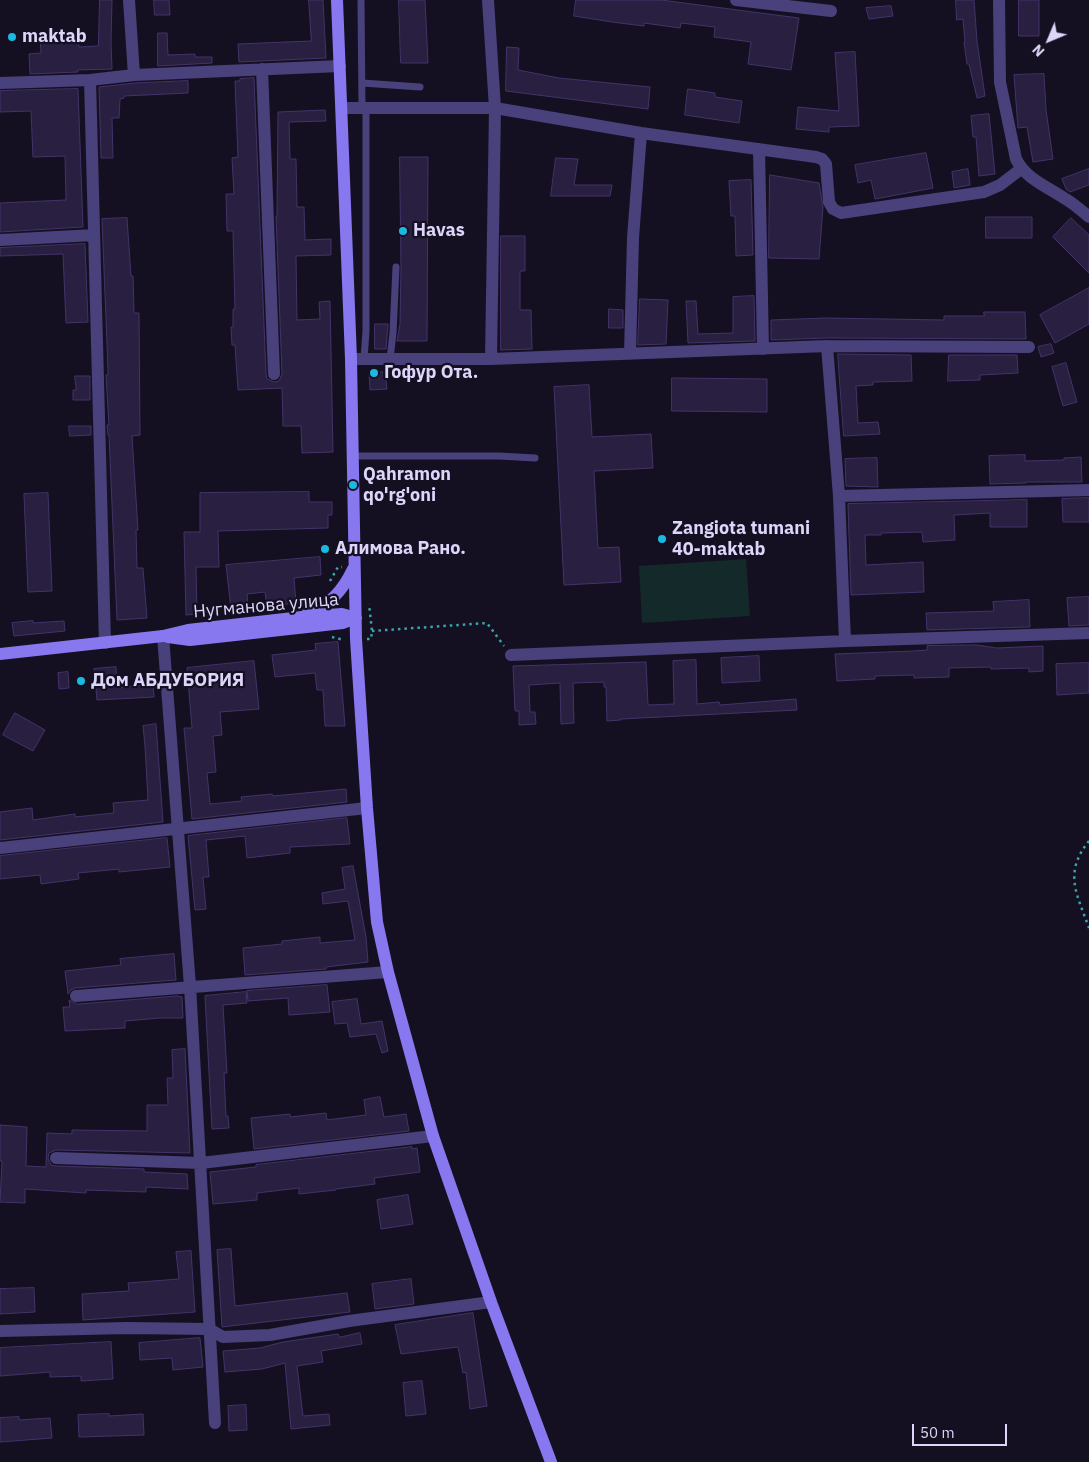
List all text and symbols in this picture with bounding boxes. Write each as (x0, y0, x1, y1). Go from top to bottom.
north arrow (1024, 15, 1074, 65)
place label: maktab (22, 26, 87, 48)
marker: maktab (6, 31, 18, 43)
text: N (1028, 41, 1048, 61)
place label: Havas (413, 220, 465, 242)
marker: Havas (397, 225, 409, 237)
place label: Гофур Ота. (384, 362, 478, 384)
marker: Гофур Ота. (368, 367, 380, 379)
place label: Qahramon qo'rg'oni (363, 464, 451, 506)
marker: Qahramon qo'rg'oni (347, 479, 359, 491)
place label: Zangiota tumani 40-maktab (672, 518, 810, 560)
marker: Zangiota tumani 40-maktab (656, 533, 668, 545)
place label: Алимова Рано. (335, 538, 466, 560)
marker: Алимова Рано. (319, 543, 331, 555)
street label: Нугманова улица (192, 589, 340, 623)
place label: Дом АБДУБОРИЯ (91, 670, 244, 692)
marker: Дом АБДУБОРИЯ (75, 675, 87, 687)
scale bar (914, 1414, 1009, 1446)
text: 50 m (920, 1423, 955, 1442)

